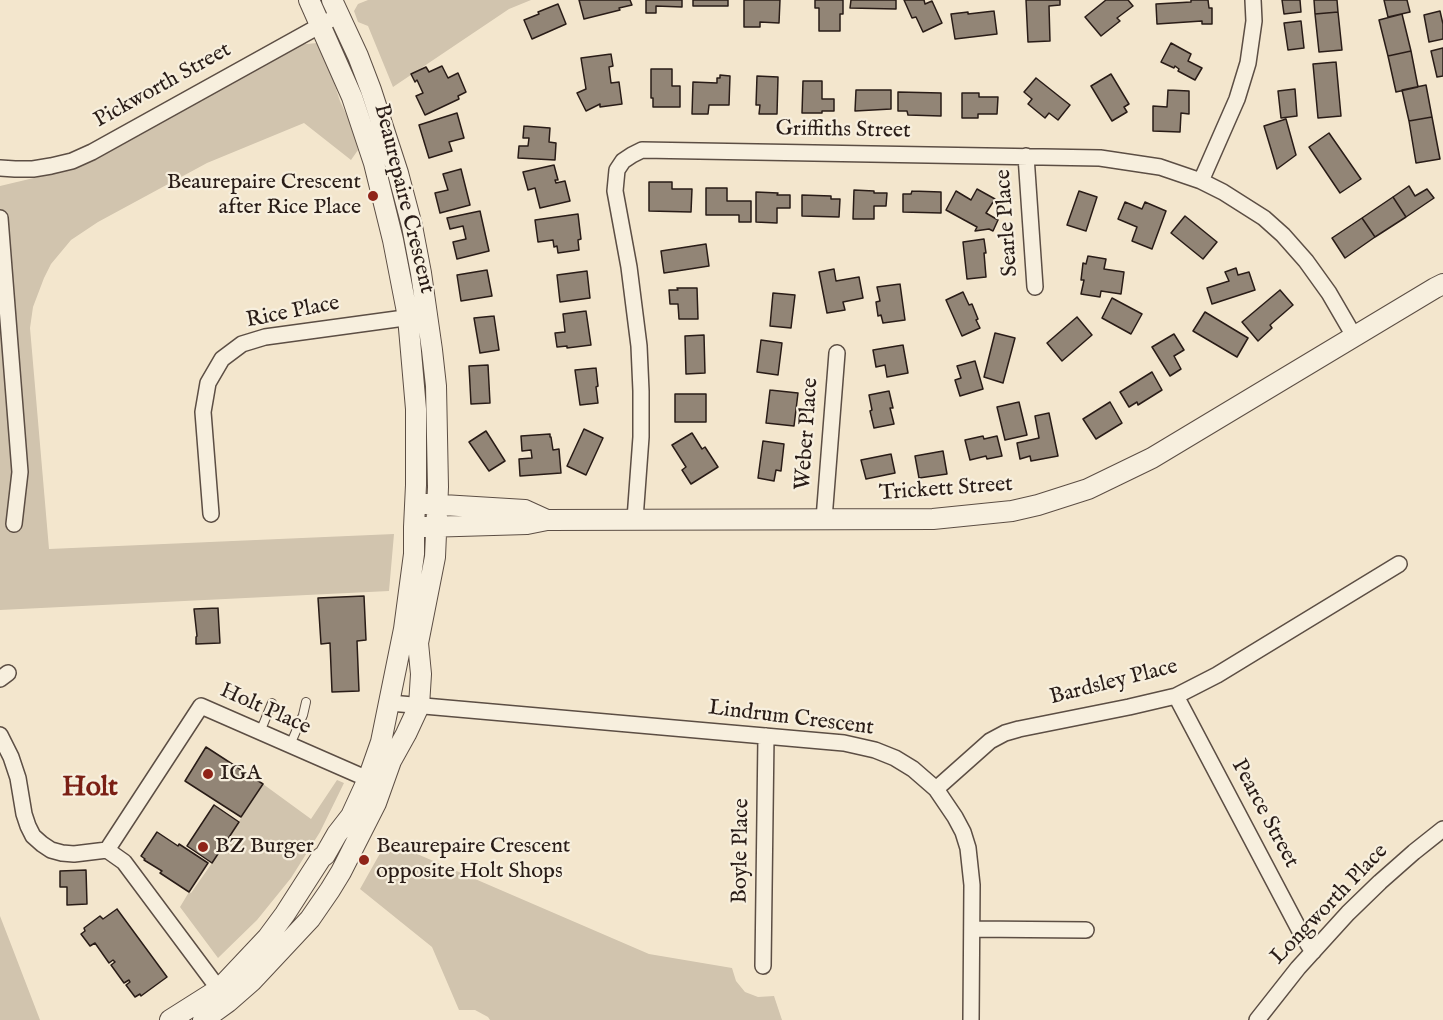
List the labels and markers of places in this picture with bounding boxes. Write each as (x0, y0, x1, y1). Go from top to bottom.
place label: Beaurepaire Crescent after Rice Place (167, 170, 361, 222)
marker: Beaurepaire Crescent after Rice Place (366, 189, 380, 203)
place label: IGA (220, 761, 261, 787)
marker: IGA (201, 767, 215, 781)
place label: BZ Burger (215, 834, 314, 860)
place label: Beaurepaire Crescent opposite Holt Shops (376, 834, 570, 885)
marker: BZ Burger (196, 840, 210, 854)
marker: Beaurepaire Crescent opposite Holt Shops (357, 853, 371, 867)

